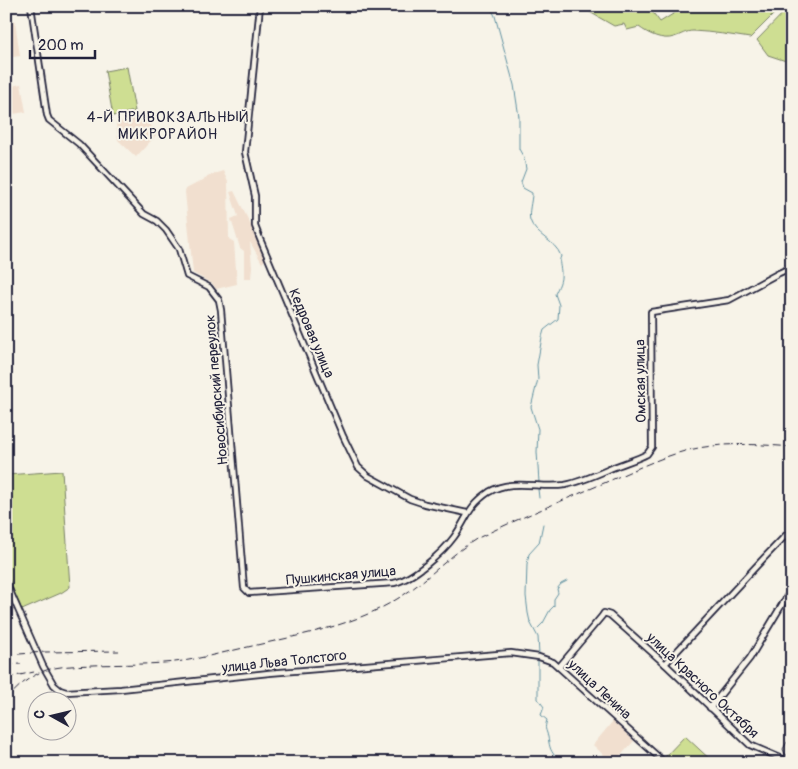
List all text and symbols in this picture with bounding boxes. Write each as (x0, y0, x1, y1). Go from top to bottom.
scale bar (30, 28, 95, 60)
text: 200 m (38, 36, 83, 55)
district label: 4-Й ПРИВОКЗАЛЬНЫЙ МИКРОРАЙОН (87, 108, 249, 144)
street label: Кедровая улица (285, 286, 338, 380)
street label: Новосибирский переулок (201, 314, 232, 466)
street label: Омская улица (631, 339, 650, 423)
street label: Пушкинская улица (285, 562, 397, 589)
street label: улица Красного Октября (642, 628, 762, 742)
street label: улица Льва Толстого (220, 646, 348, 677)
street label: улица Ленина (564, 655, 635, 723)
north arrow (28, 692, 78, 742)
text: С (31, 708, 49, 720)

